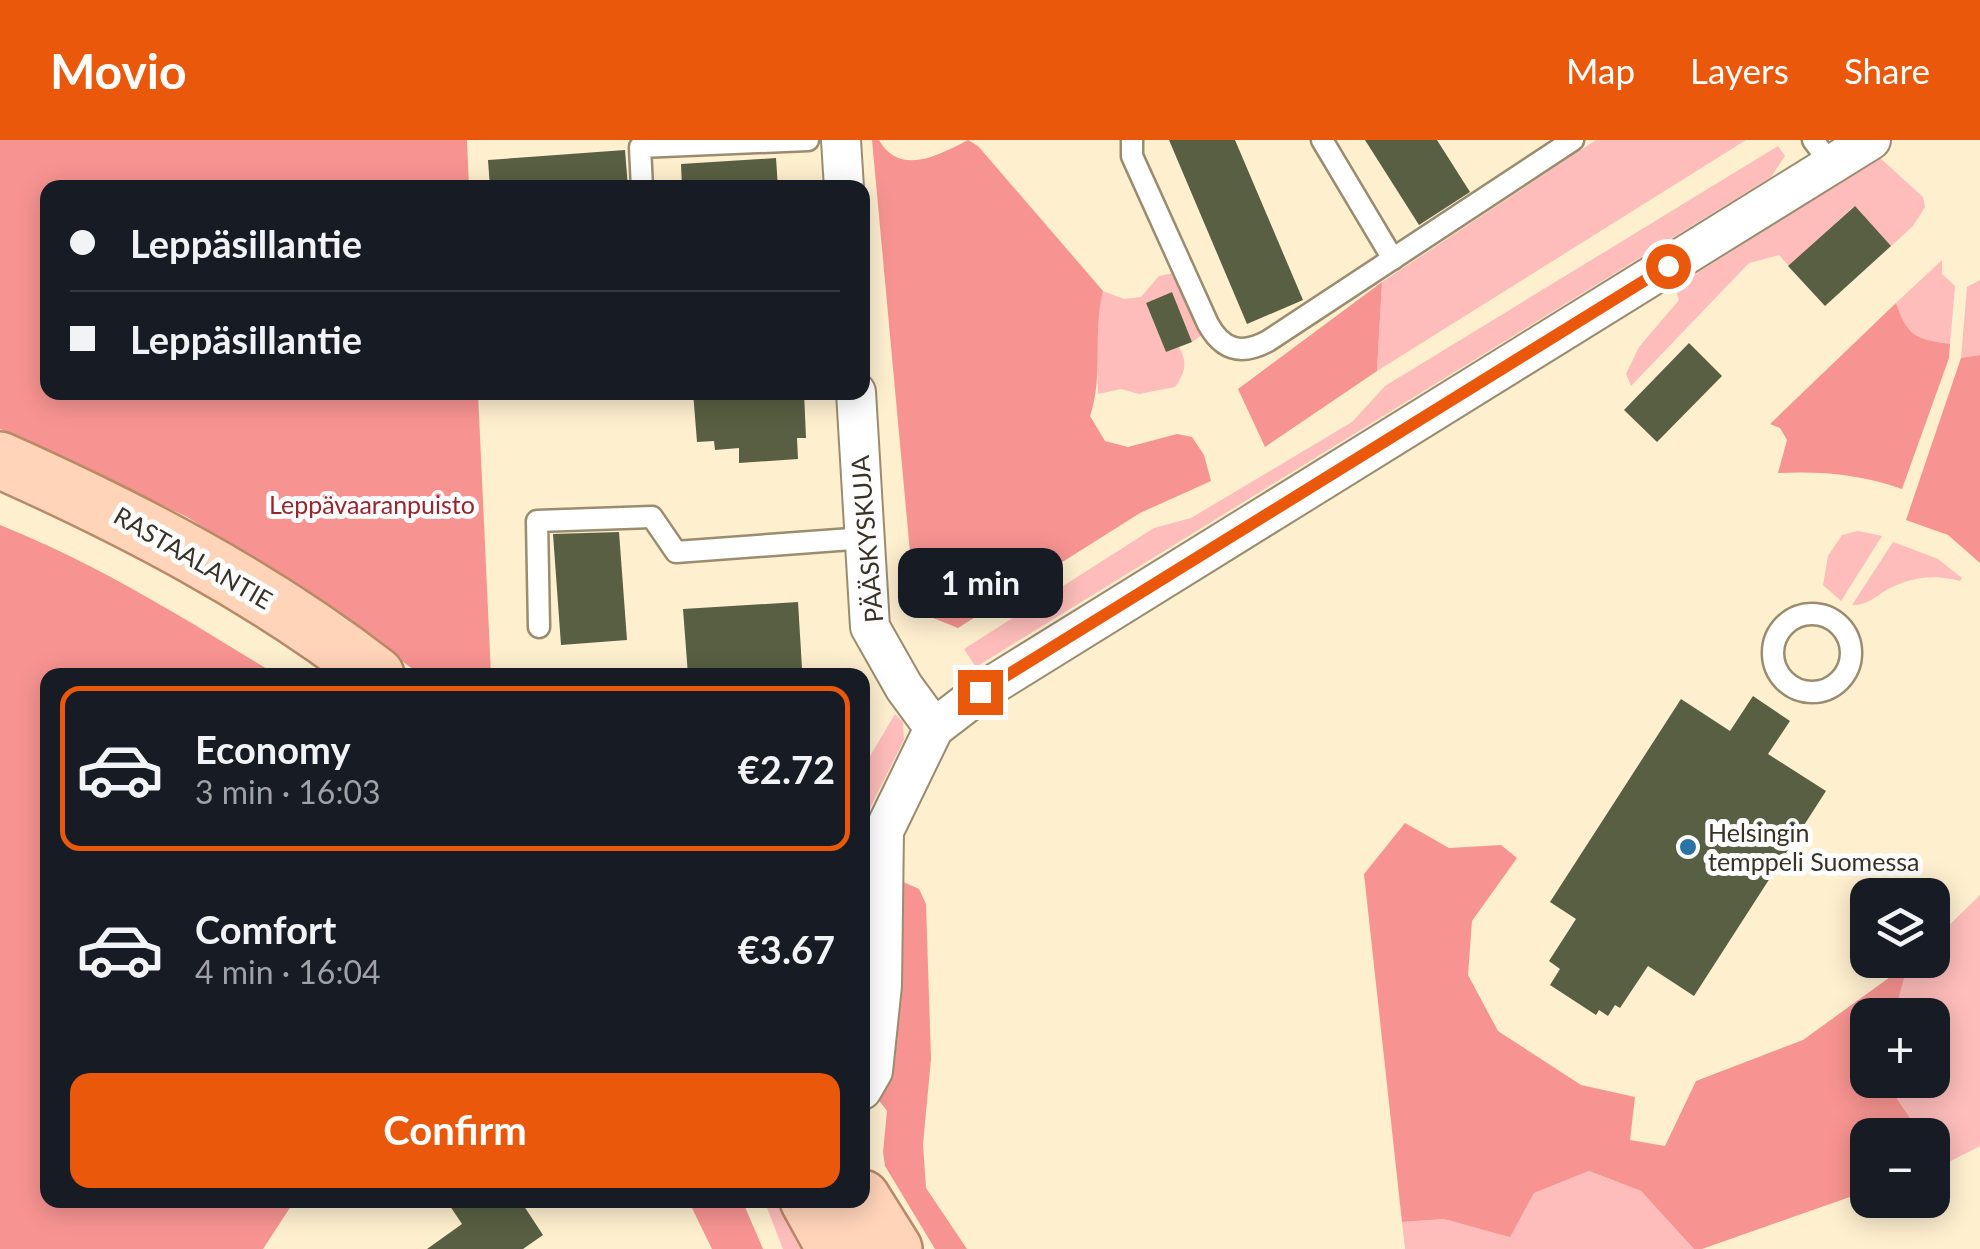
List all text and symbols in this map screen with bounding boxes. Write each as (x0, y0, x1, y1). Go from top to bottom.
text: Movio (50, 42, 187, 99)
text: Map (1566, 49, 1635, 91)
text: Layers (1690, 49, 1789, 91)
text: Share (1844, 49, 1930, 91)
text: Leppäsillantie (130, 220, 362, 266)
route start (1646, 244, 1691, 289)
text: Leppäsillantie (130, 316, 362, 362)
street label: PÄÄSKYSKUJA (844, 454, 888, 624)
park label: Leppävaaranpuisto (269, 489, 475, 519)
street label: RASTAALANTIE (109, 500, 278, 615)
callout: 1 min (898, 547, 1062, 617)
text: 1 min (941, 563, 1020, 602)
route end (958, 670, 1003, 715)
icon: car (75, 724, 165, 814)
text: Economy (195, 726, 350, 772)
text: €2.72 (738, 746, 835, 792)
text: 3 min · 16:03 (195, 772, 381, 811)
place label: Helsingin temppeli Suomessa (1708, 817, 1919, 876)
marker: Helsingin temppeli Suomessa (1677, 836, 1699, 858)
map controls (1850, 878, 1950, 1218)
button: layers (1850, 878, 1950, 978)
icon: car (75, 904, 165, 994)
text: Comfort (195, 906, 336, 952)
text: €3.67 (738, 926, 835, 972)
text: 4 min · 16:04 (195, 952, 381, 991)
button: + (1850, 998, 1950, 1098)
button: Confirm (70, 1073, 840, 1188)
button: − (1850, 1118, 1950, 1218)

